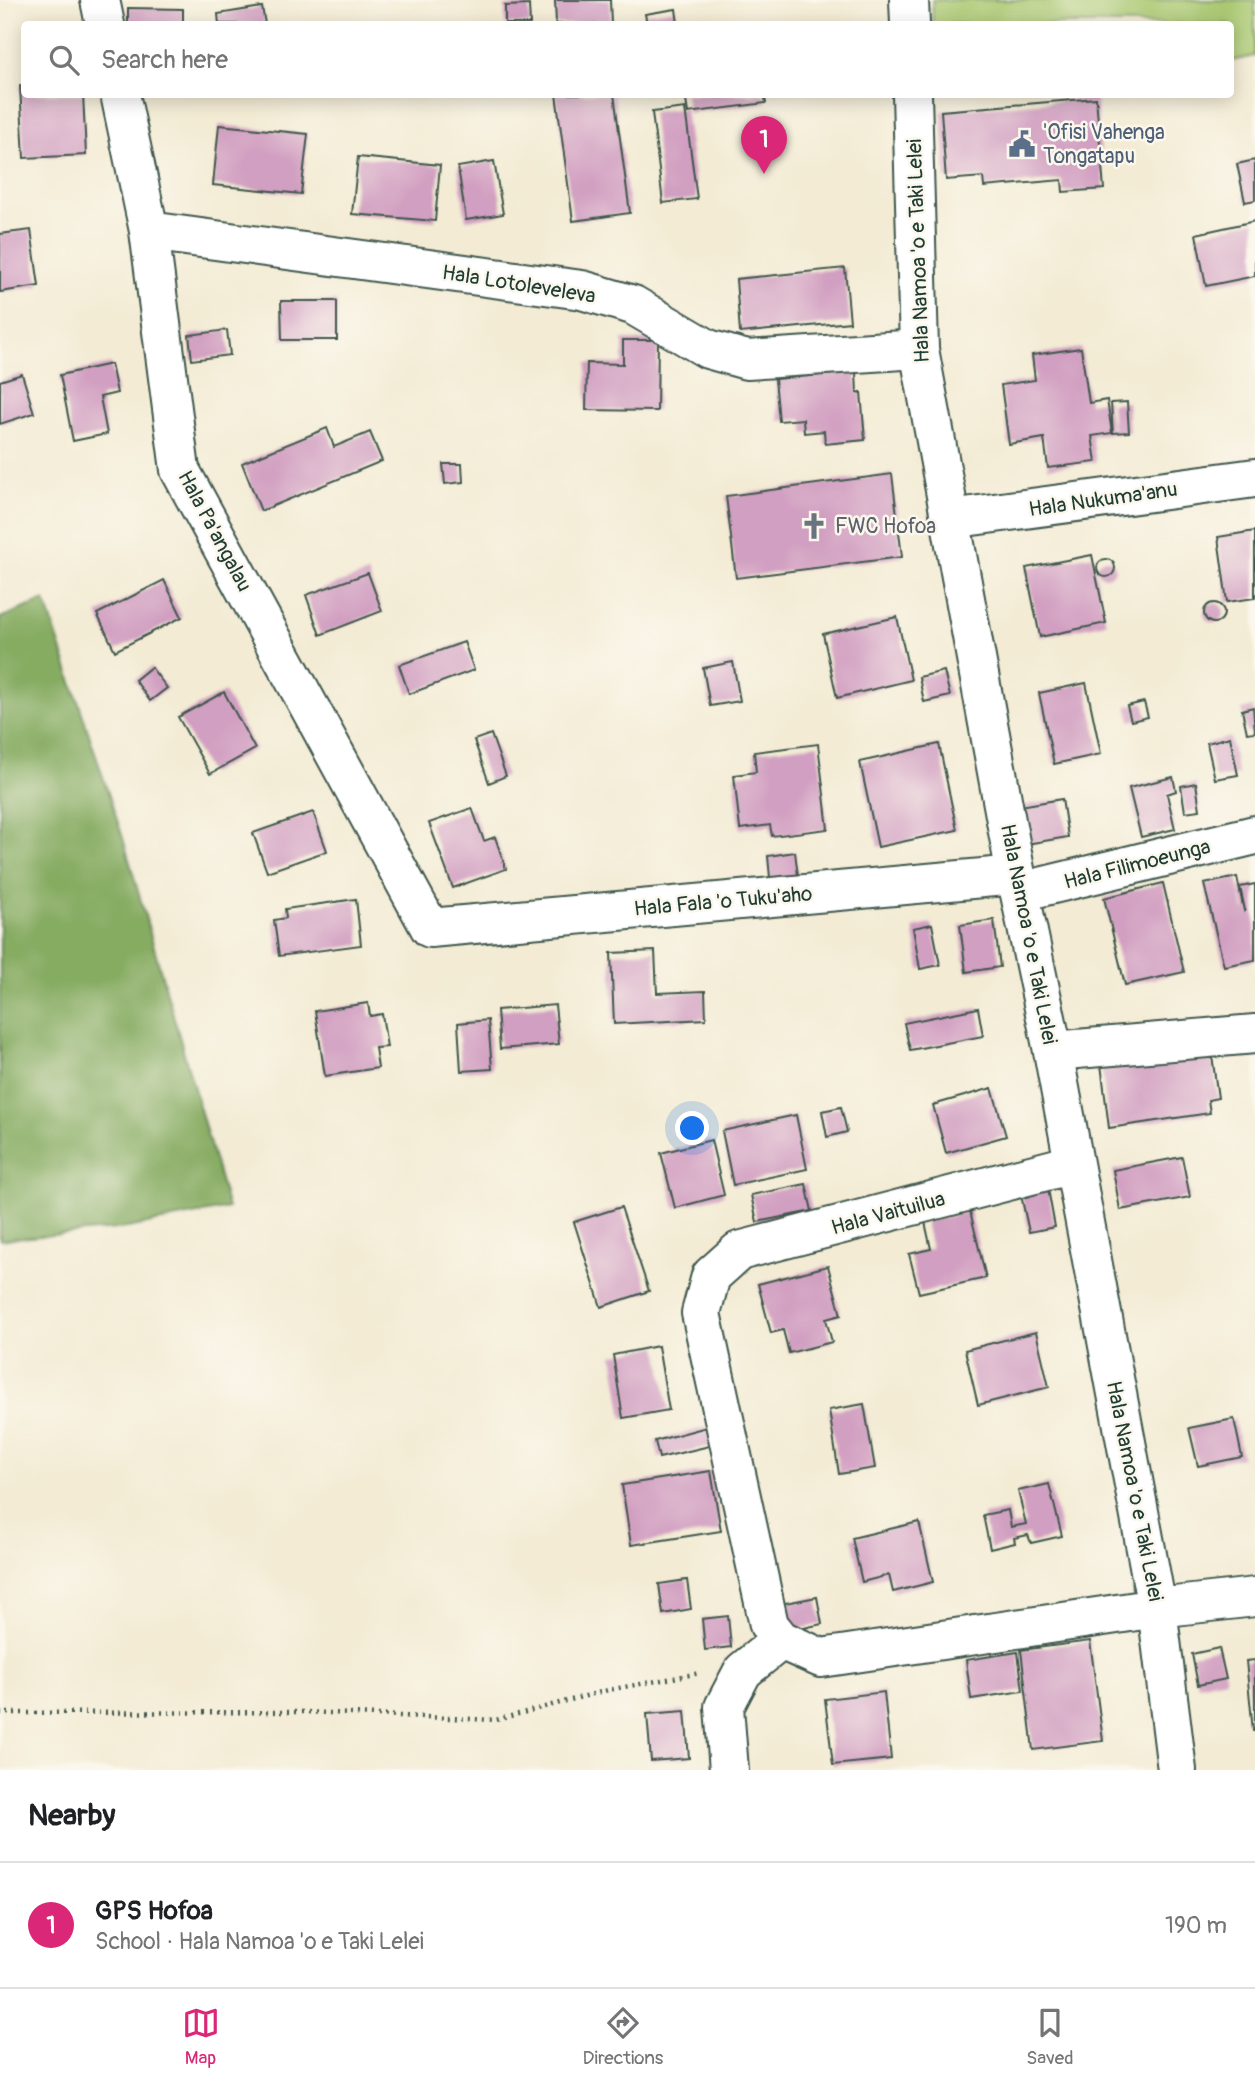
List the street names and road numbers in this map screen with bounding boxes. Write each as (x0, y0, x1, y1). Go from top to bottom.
street label: Hala Namoa 'o e Taki Lelei (901, 138, 936, 363)
street label: Hala Lotoleveleva (440, 259, 598, 310)
street label: Hala Pa'angalau (171, 466, 258, 596)
street label: Hala Nukuma'anu (1027, 476, 1179, 523)
street label: Hala Namoa 'o e Taki Lelei (994, 822, 1063, 1047)
street label: Hala Filimoeunga (1061, 833, 1213, 896)
street label: Hala Fala 'o Tuku'aho (633, 880, 813, 923)
street label: Hala Vaituilua (828, 1185, 948, 1242)
street label: Hala Namoa 'o e Taki Lelei (1100, 1379, 1169, 1604)

